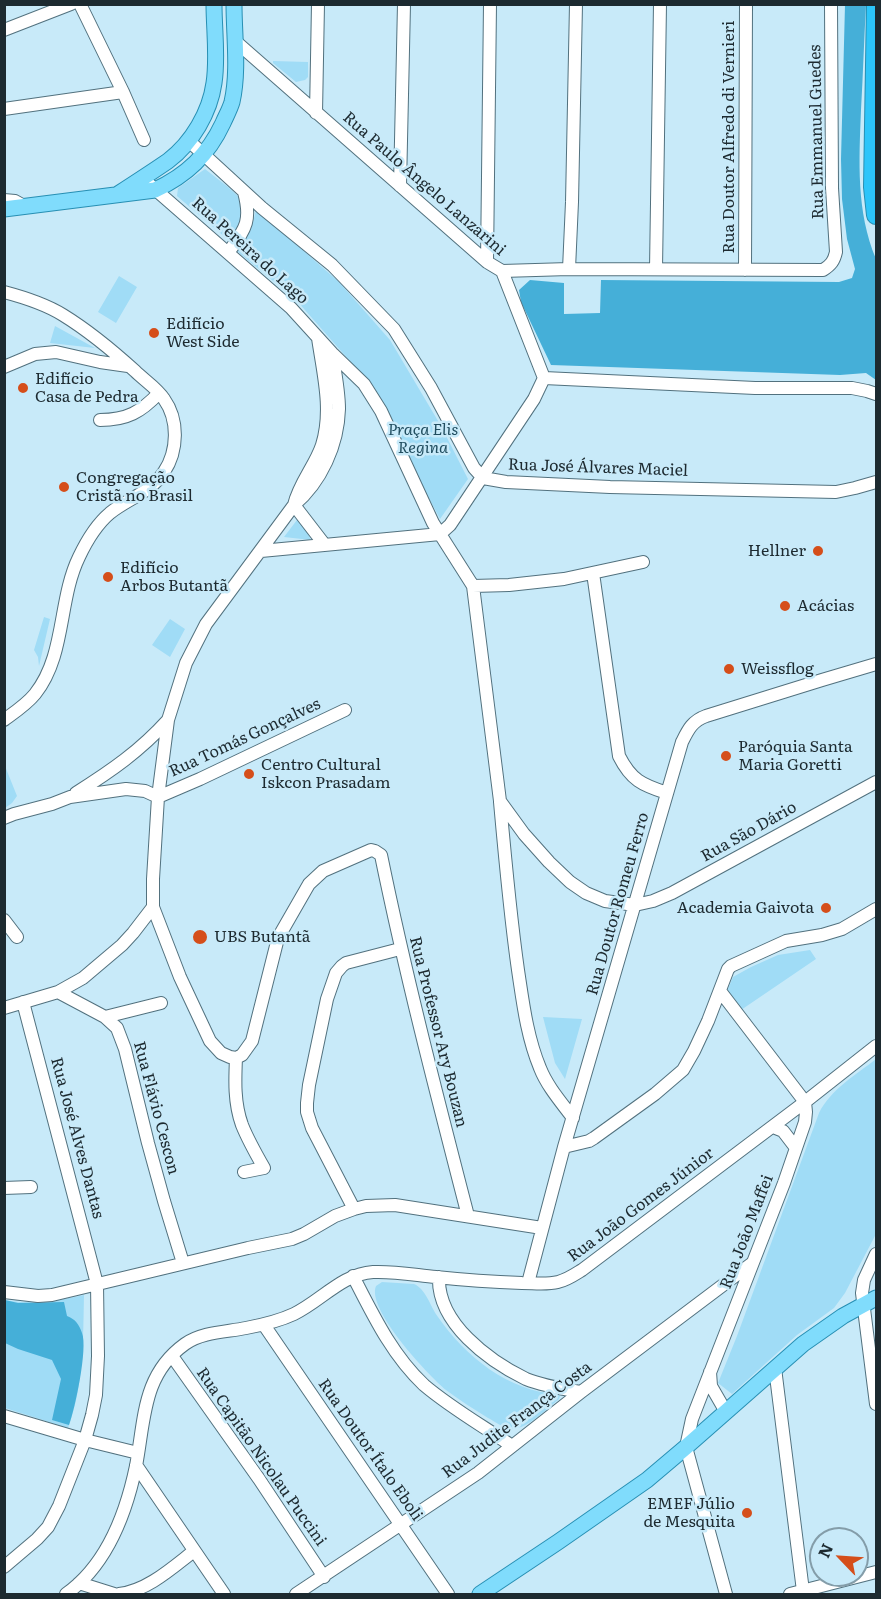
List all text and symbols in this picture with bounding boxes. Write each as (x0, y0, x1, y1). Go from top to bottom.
street label: Rua Doutor Alfredo di Vernieri (719, 21, 739, 253)
street label: Rua Emmanuel Guedes (806, 44, 828, 220)
street label: Rua Paulo Ângelo Lanzarini (339, 108, 509, 260)
street label: Rua Pereira do Lago (188, 194, 312, 308)
place label: Edifício West Side (166, 314, 240, 352)
marker: Edifício West Side (147, 326, 161, 340)
place label: Edifício Casa de Pedra (35, 369, 139, 407)
marker: Edifício Casa de Pedra (16, 381, 30, 395)
park label: Praça Elis Regina (388, 420, 458, 458)
street label: Rua José Álvares Maciel (508, 455, 688, 481)
place label: Congregação Cristã no Brasil (76, 468, 193, 506)
marker: Congregação Cristã no Brasil (57, 480, 71, 494)
place label: Hellner (748, 541, 806, 561)
marker: Hellner (811, 544, 825, 558)
place label: Edifício Arbos Butantã (120, 558, 228, 596)
marker: Edifício Arbos Butantã (101, 570, 115, 584)
place label: Acácias (797, 596, 854, 616)
marker: Acácias (778, 599, 792, 613)
place label: Weissflog (741, 659, 814, 679)
marker: Weissflog (722, 662, 736, 676)
street label: Rua Tomás Gonçalves (166, 694, 324, 782)
place label: Paróquia Santa Maria Goretti (738, 737, 853, 775)
marker: Paróquia Santa Maria Goretti (719, 749, 733, 763)
place label: Centro Cultural Iskcon Prasadam (261, 755, 390, 793)
marker: Centro Cultural Iskcon Prasadam (242, 767, 256, 781)
street label: Rua São Dário (698, 798, 800, 866)
street label: Rua Doutor Romeu Ferro (583, 810, 653, 998)
place label: Academia Gaivota (677, 898, 814, 918)
marker: Academia Gaivota (819, 901, 833, 915)
place label: UBS Butantã (214, 927, 310, 947)
marker: UBS Butantã (191, 928, 209, 946)
street label: Rua Professor Ary Bouzan (405, 935, 471, 1129)
street label: Rua Flávio Cescon (129, 1039, 183, 1177)
street label: Rua José Alves Dantas (46, 1055, 108, 1221)
street label: Rua João Gomes Júnior (564, 1144, 718, 1266)
street label: Rua João Maffei (716, 1172, 778, 1292)
street label: Rua Judite França Costa (438, 1358, 596, 1482)
street label: Rua Capitão Nicolau Puccini (192, 1364, 330, 1550)
street label: Rua Doutor Ítalo Eboli (314, 1375, 426, 1525)
place label: EMEF Júlio de Mesquita (643, 1494, 735, 1532)
marker: EMEF Júlio de Mesquita (740, 1506, 754, 1520)
north arrow (809, 1527, 869, 1587)
text: N (811, 1539, 838, 1561)

